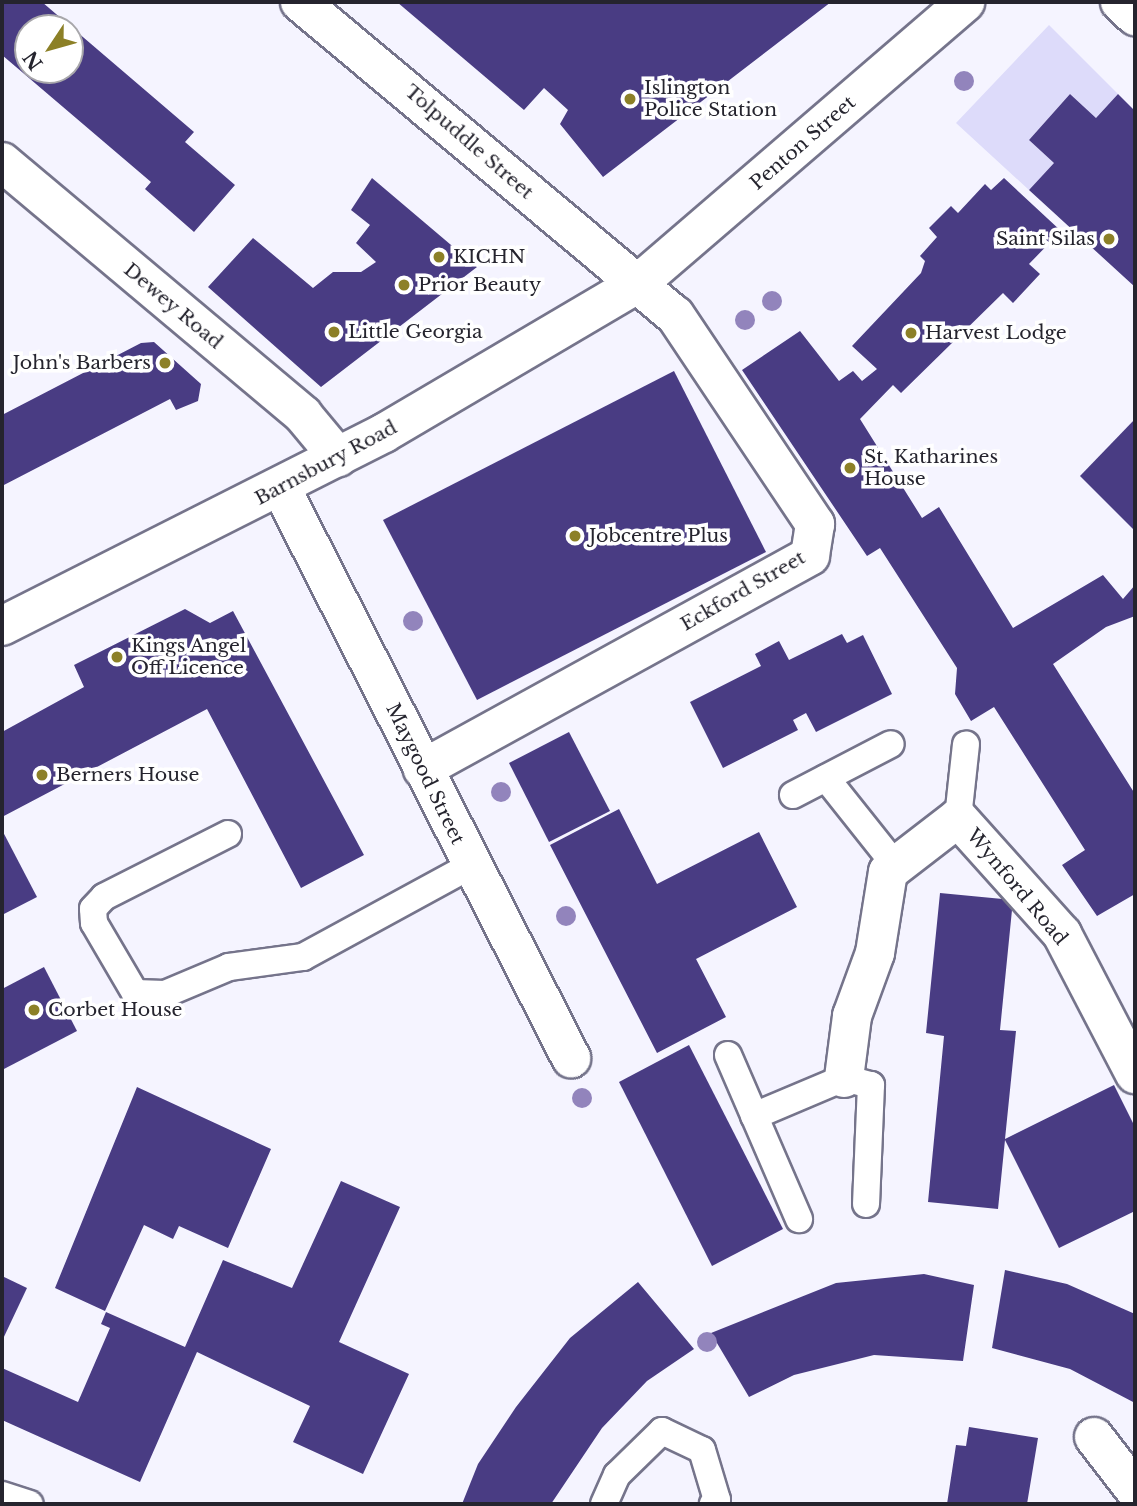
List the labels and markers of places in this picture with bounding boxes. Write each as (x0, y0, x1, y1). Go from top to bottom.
place label: Islington Police Station (644, 77, 777, 121)
marker: Islington Police Station (622, 91, 638, 107)
place label: Saint Silas (996, 228, 1095, 250)
marker: Saint Silas (1101, 231, 1117, 247)
place label: KICHN (453, 246, 525, 268)
marker: KICHN (431, 249, 447, 265)
place label: Prior Beauty (418, 274, 542, 296)
marker: Prior Beauty (396, 277, 412, 293)
place label: Little Georgia (348, 321, 482, 343)
place label: Harvest Lodge (925, 322, 1067, 344)
marker: Little Georgia (326, 324, 342, 340)
marker: Harvest Lodge (903, 325, 919, 341)
place label: John's Barbers (13, 352, 151, 374)
marker: John's Barbers (157, 355, 173, 371)
place label: St. Katharines House (864, 446, 998, 490)
marker: St. Katharines House (842, 460, 858, 476)
place label: Jobcentre Plus (589, 525, 728, 547)
marker: Jobcentre Plus (567, 528, 583, 544)
place label: Kings Angel Off Licence (131, 635, 247, 679)
marker: Kings Angel Off Licence (109, 649, 125, 665)
place label: Berners House (56, 764, 199, 786)
marker: Berners House (34, 767, 50, 783)
place label: Corbet House (48, 999, 182, 1021)
marker: Corbet House (26, 1002, 42, 1018)

